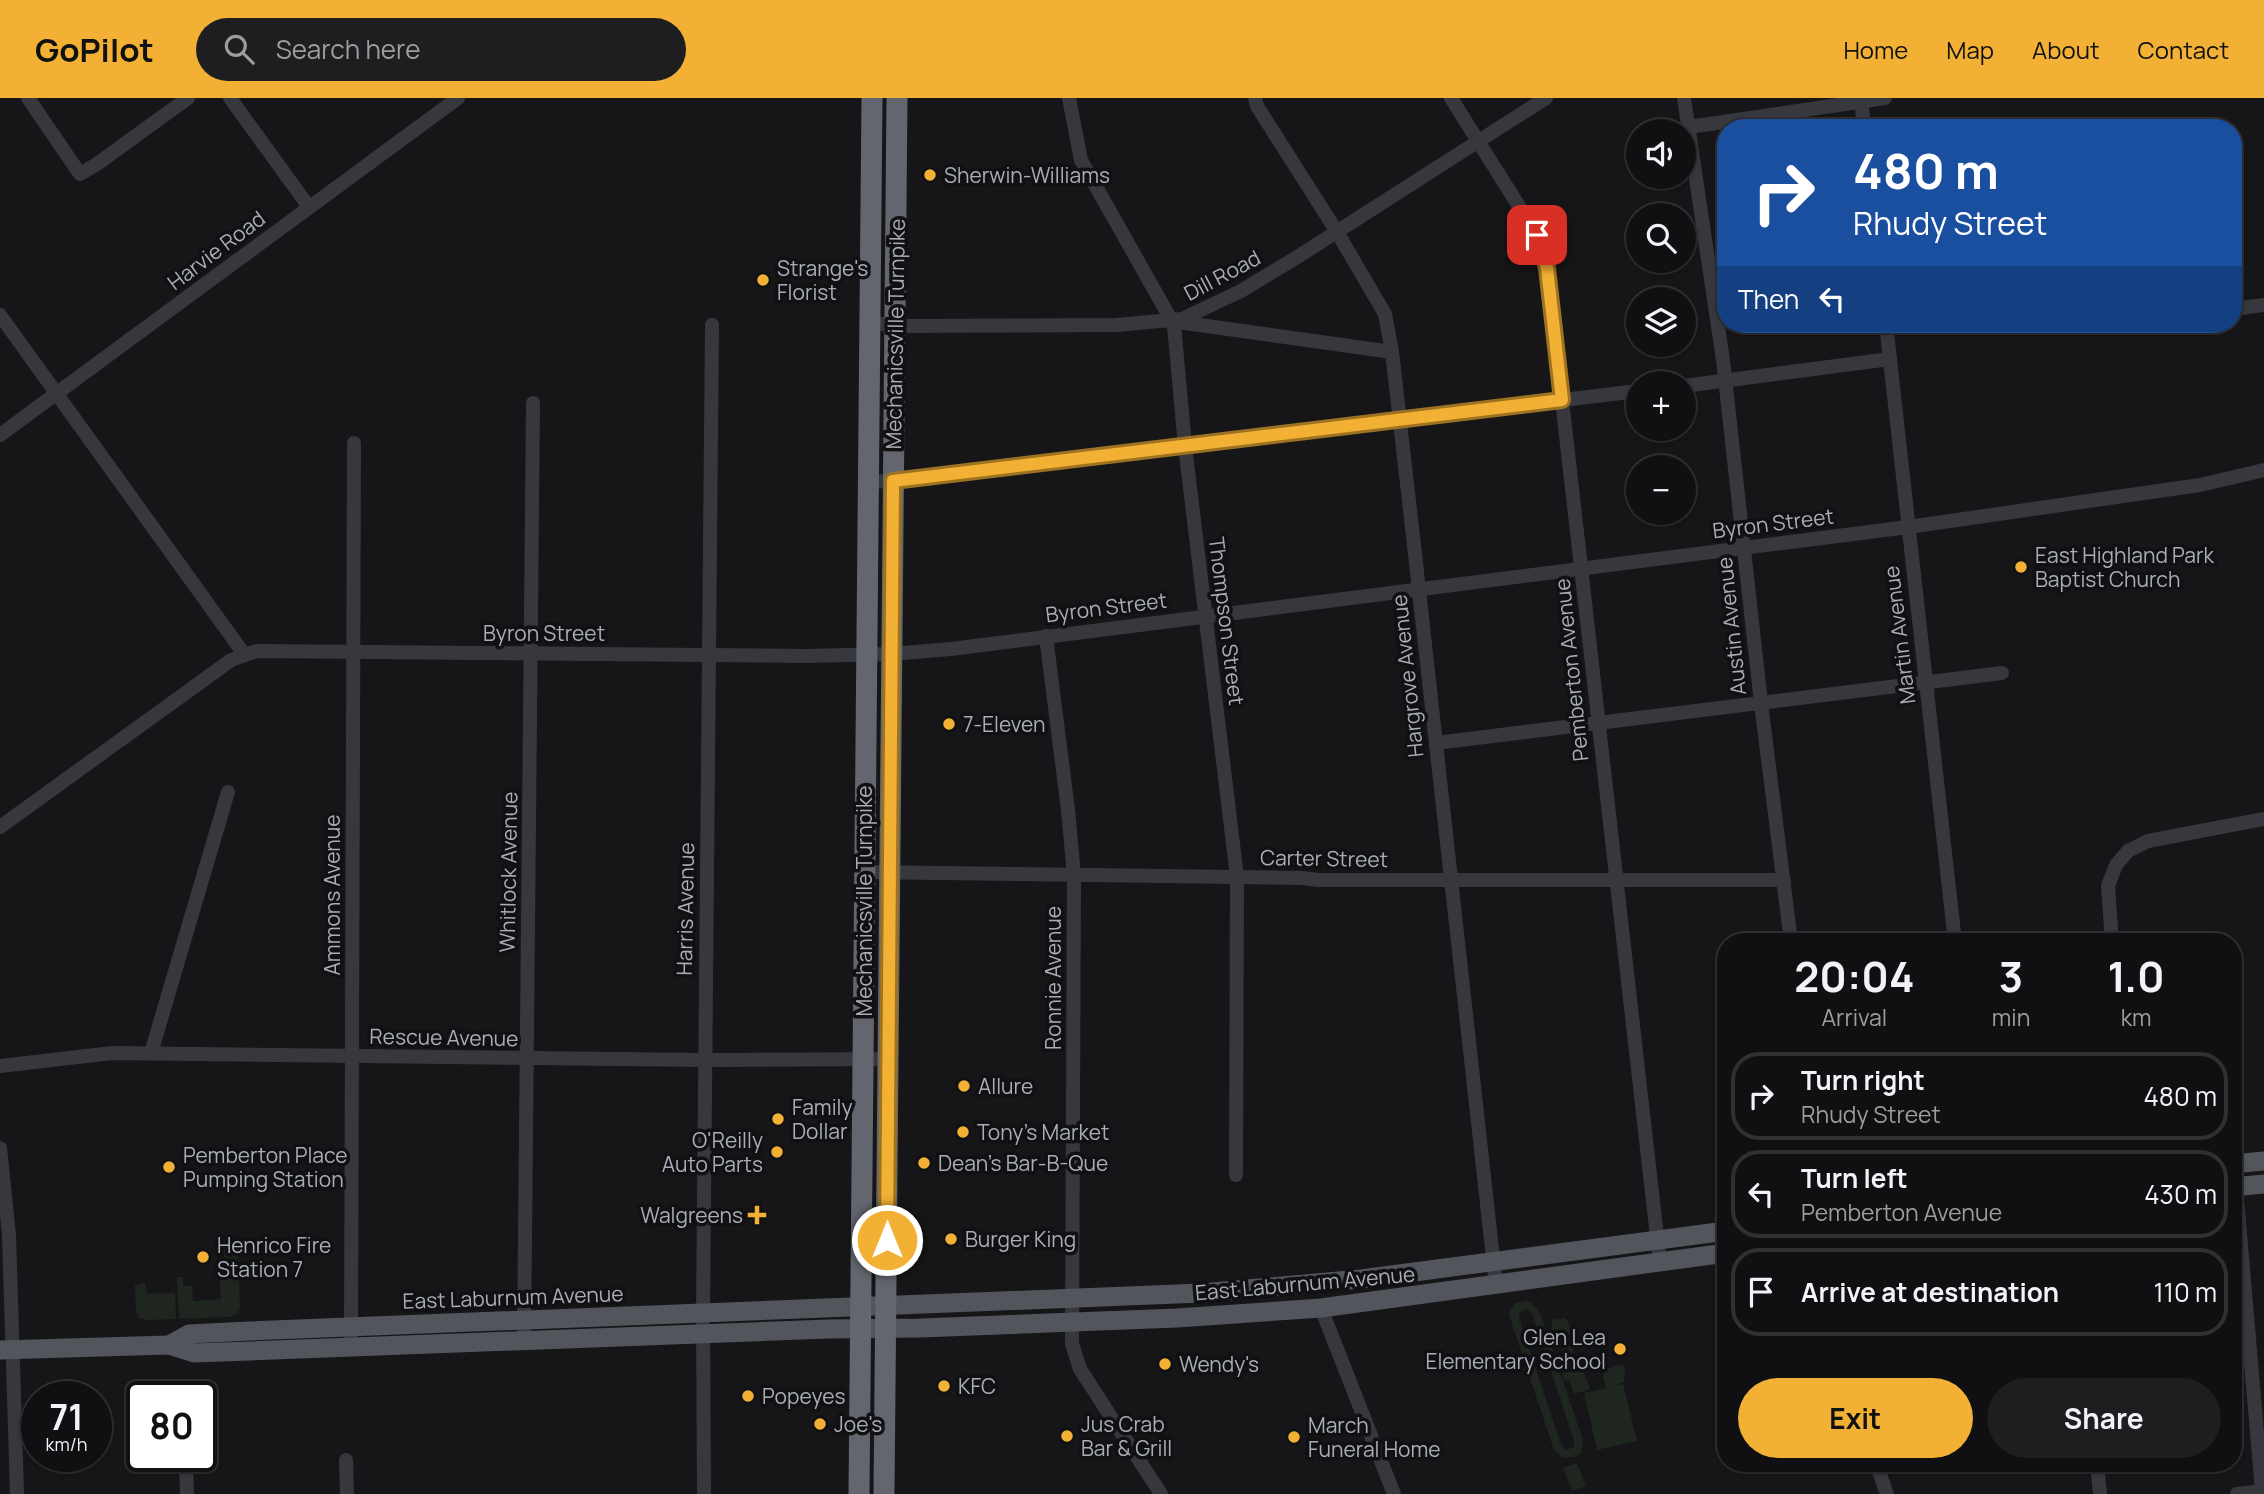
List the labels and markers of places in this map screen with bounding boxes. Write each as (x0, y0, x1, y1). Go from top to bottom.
place label: Sherwin-Williams (944, 161, 1110, 189)
marker: Sherwin-Williams (922, 167, 938, 183)
pin (1507, 205, 1567, 265)
place label: Strange's Florist (777, 254, 868, 306)
marker: Strange's Florist (755, 272, 771, 288)
place label: East Highland Park Baptist Church (2035, 541, 2214, 593)
marker: East Highland Park Baptist Church (2013, 559, 2029, 575)
place label: 7-Eleven (963, 710, 1046, 738)
marker: 7-Eleven (941, 716, 957, 732)
place label: Allure (978, 1072, 1033, 1100)
marker: Allure (956, 1078, 972, 1094)
place label: Family Dollar (792, 1093, 853, 1145)
marker: Family Dollar (770, 1111, 786, 1127)
place label: Tony's Market (977, 1118, 1109, 1146)
marker: Tony's Market (955, 1124, 971, 1140)
place label: O'Reilly Auto Parts (662, 1126, 763, 1178)
place label: Pemberton Place Pumping Station (183, 1141, 348, 1193)
marker: O'Reilly Auto Parts (769, 1144, 785, 1160)
place label: Dean's Bar-B-Que (938, 1149, 1108, 1177)
marker: Dean's Bar-B-Que (916, 1155, 932, 1171)
marker: Pemberton Place Pumping Station (161, 1159, 177, 1175)
place label: Walgreens (640, 1201, 743, 1229)
marker: Walgreens (749, 1207, 765, 1223)
place label: Burger King (965, 1225, 1076, 1253)
place label: Henrico Fire Station 7 (217, 1231, 331, 1283)
marker: Burger King (943, 1231, 959, 1247)
marker: Henrico Fire Station 7 (195, 1249, 211, 1265)
place label: Glen Lea Elementary School (1425, 1323, 1606, 1375)
marker: Glen Lea Elementary School (1612, 1341, 1628, 1357)
place label: Wendy's (1179, 1350, 1259, 1378)
marker: Wendy's (1157, 1356, 1173, 1372)
place label: KFC (958, 1372, 996, 1400)
marker: KFC (936, 1378, 952, 1394)
place label: Popeyes (762, 1382, 846, 1410)
marker: Popeyes (740, 1388, 756, 1404)
place label: Joe's (834, 1410, 882, 1438)
place label: Jus Crab Bar & Grill (1081, 1410, 1172, 1462)
place label: March Funeral Home (1308, 1411, 1440, 1463)
marker: Joe's (812, 1416, 828, 1432)
marker: Jus Crab Bar & Grill (1059, 1428, 1075, 1444)
marker: March Funeral Home (1286, 1429, 1302, 1445)

